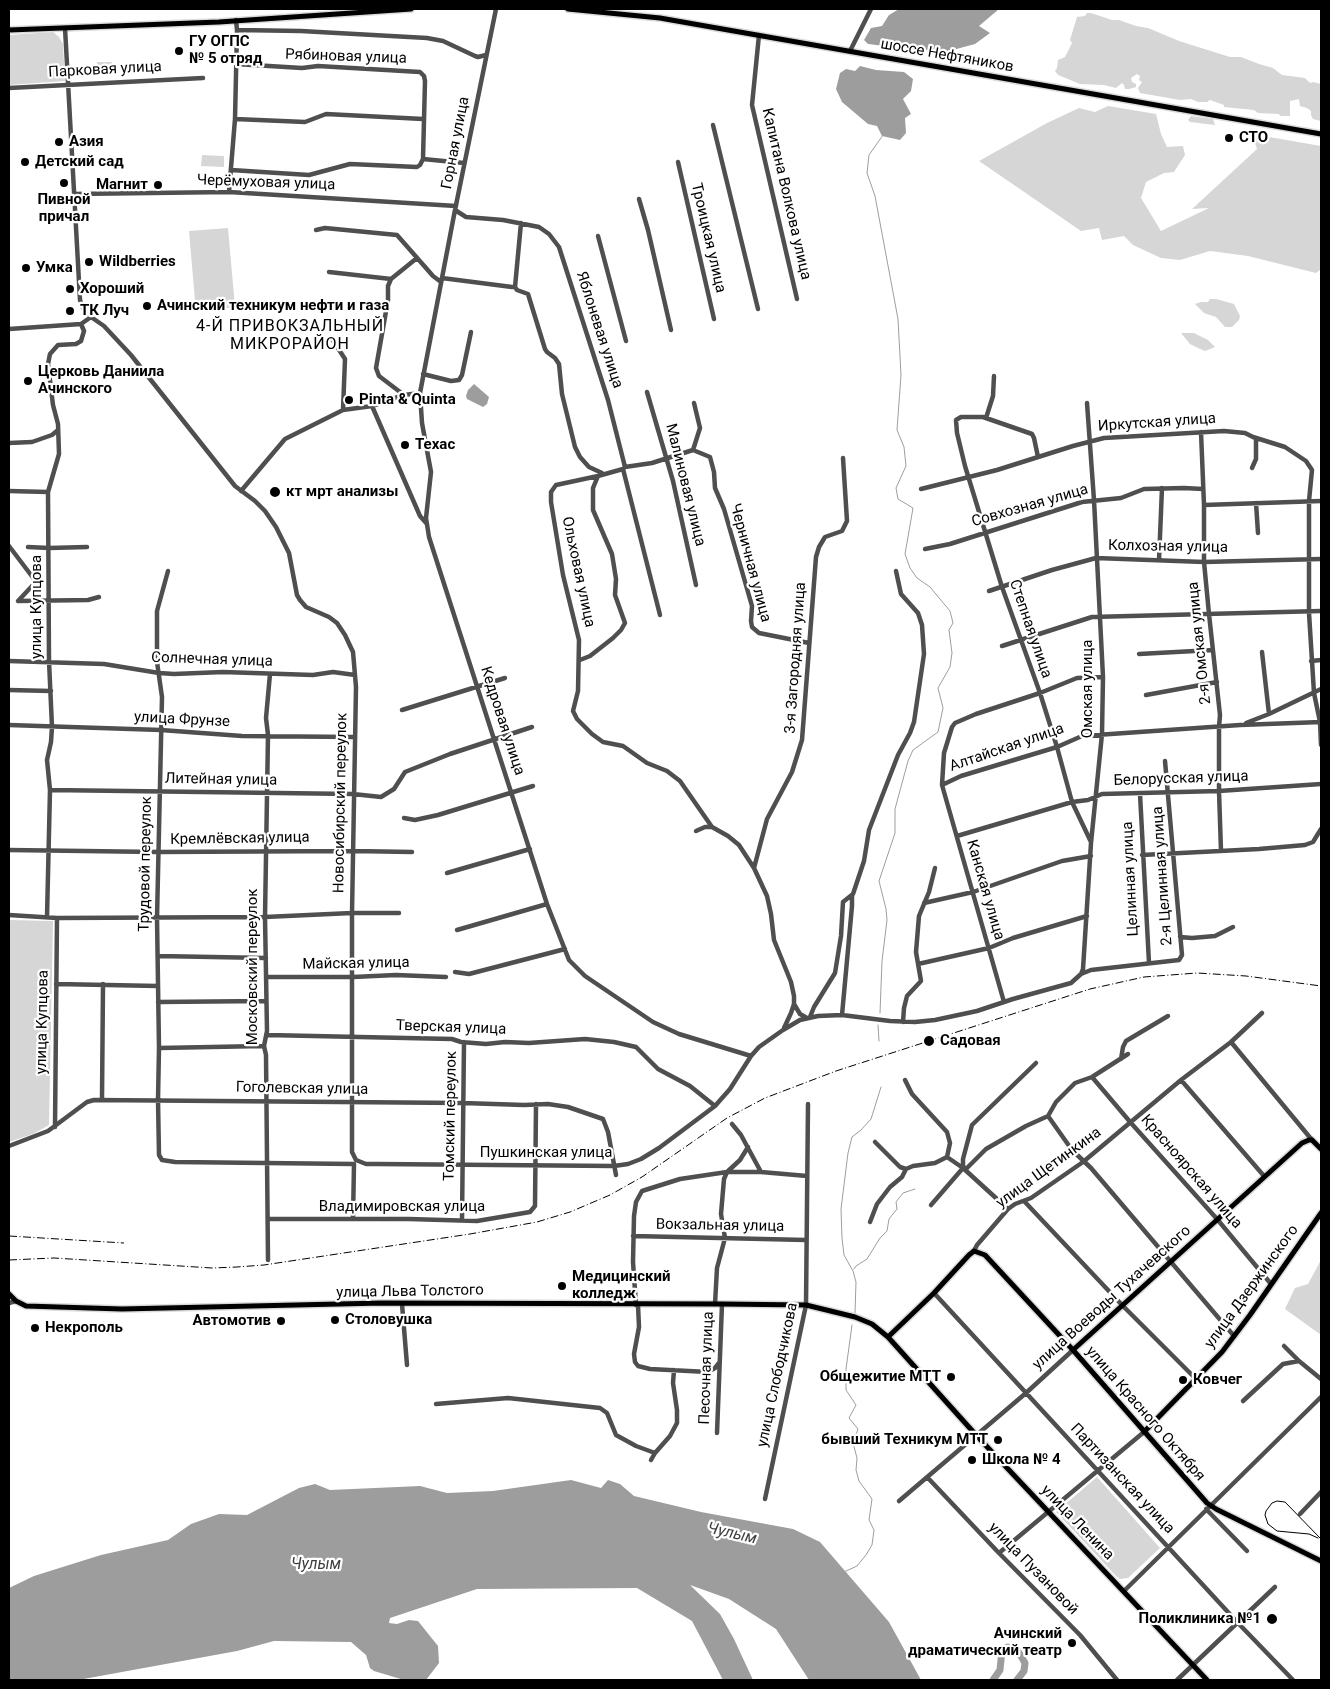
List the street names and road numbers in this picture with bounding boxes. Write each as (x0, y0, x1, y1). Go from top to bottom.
street label: шоссе Нефтяников (879, 35, 1015, 77)
street label: Рябиновая улица (285, 46, 407, 68)
street label: Парковая улица (48, 58, 162, 82)
street label: Горная улица (438, 95, 474, 191)
street label: Капитана Волкова улица (757, 106, 815, 282)
street label: Черёмуховая улица (196, 172, 336, 194)
street label: Троицкая улица (687, 181, 729, 295)
street label: Яблоневая улица (572, 269, 626, 391)
street label: Иркутская улица (1097, 410, 1217, 436)
street label: Малиновая улица (661, 422, 709, 548)
street label: Совхозная улица (970, 481, 1090, 531)
street label: Черничная улица (726, 502, 774, 624)
street label: Ольховая улица (557, 515, 599, 629)
street label: Колхозная улица (1108, 537, 1228, 557)
street label: улица Купцова (28, 555, 46, 659)
street label: Степная улица (1005, 577, 1055, 681)
street label: 2-я Омская улица (1185, 581, 1215, 705)
street label: 3-я Загородняя улица (782, 582, 810, 734)
street label: Омская улица (1079, 640, 1097, 738)
street label: Солнечная улица (151, 649, 273, 671)
street label: Кедровая улица (476, 664, 528, 778)
street label: улица Фрунзе (134, 708, 230, 732)
street label: Новосибирский переулок (330, 713, 352, 893)
street label: Алтайская улица (947, 720, 1067, 776)
street label: Белорусская улица (1113, 768, 1249, 790)
street label: Литейная улица (165, 770, 277, 790)
street label: Трудовой переулок (136, 796, 156, 932)
street label: 2-я Целинная улица (1149, 806, 1177, 946)
street label: Целинная улица (1119, 821, 1143, 937)
street label: Кремлёвская улица (170, 829, 310, 849)
street label: Канская улица (962, 838, 1008, 942)
street label: Московский переулок (244, 889, 262, 1045)
street label: Майская улица (302, 954, 410, 974)
street label: улица Купцова (33, 970, 53, 1074)
street label: Тверская улица (395, 1017, 507, 1039)
street label: Томский переулок (441, 1051, 461, 1181)
street label: Гоголевская улица (236, 1079, 368, 1099)
street label: Красноярская улица (1137, 1111, 1245, 1233)
street label: улица Щетинкина (993, 1124, 1105, 1212)
street label: Пушкинская улица (480, 1144, 612, 1162)
street label: Владимировская улица (319, 1198, 485, 1216)
street label: Вокзальная улица (656, 1216, 784, 1236)
street label: улица Воеводы Тухачевского (1029, 1222, 1195, 1374)
street label: улица Дзержинского (1201, 1222, 1303, 1352)
street label: улица Льва Толстого (336, 1282, 484, 1302)
street label: улица Слободчикова (754, 1301, 802, 1449)
street label: Песочная улица (696, 1311, 718, 1425)
street label: улица Красного Октября (1081, 1343, 1209, 1485)
street label: Партизанская улица (1066, 1420, 1178, 1538)
street label: улица Ленина (1037, 1482, 1117, 1564)
street label: улица Пузановой (984, 1519, 1082, 1619)

